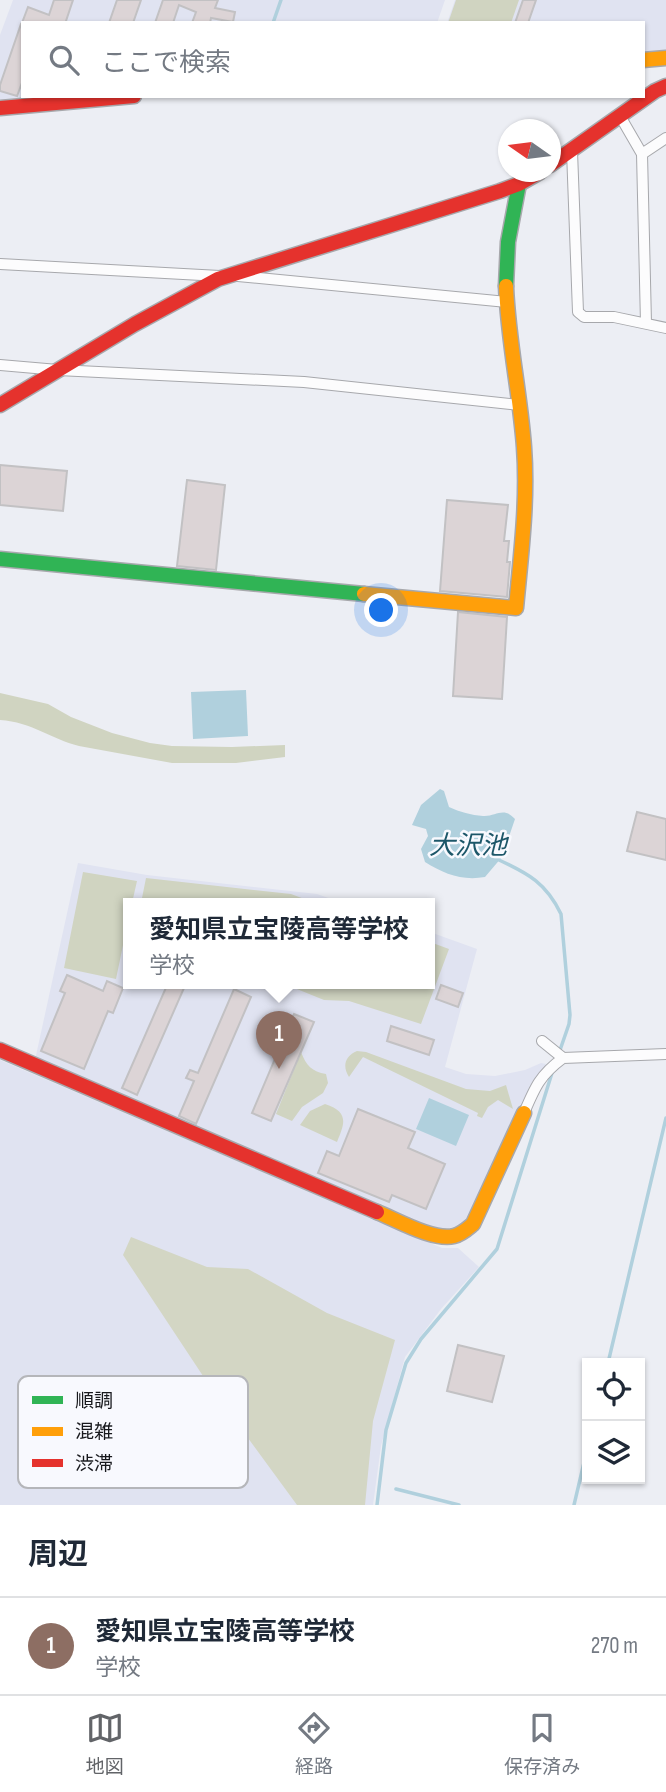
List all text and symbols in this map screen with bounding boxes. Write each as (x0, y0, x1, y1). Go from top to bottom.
search box (21, 21, 645, 98)
icon: search (45, 41, 83, 79)
text: ここで検索 (101, 48, 231, 79)
north arrow (498, 119, 561, 182)
your location (364, 593, 398, 627)
water label: 大沢池 (429, 831, 510, 862)
popup (123, 898, 435, 989)
text: 愛知県立宝陵高等学校 (149, 915, 409, 946)
text: 学校 (149, 952, 195, 980)
pin: 1 (256, 1011, 302, 1069)
map controls (582, 1358, 645, 1484)
button: locate (582, 1358, 645, 1421)
legend (18, 1376, 248, 1488)
text: 順調 (75, 1390, 113, 1413)
text: 混雑 (75, 1421, 113, 1444)
button: layers (582, 1421, 645, 1484)
text: 渋滞 (75, 1453, 113, 1476)
text: 周辺 (28, 1537, 88, 1573)
text: 愛知県立宝陵高等学校 (95, 1617, 355, 1648)
text: 1 (46, 1632, 56, 1660)
text: 270 m (591, 1632, 638, 1660)
text: 学校 (95, 1654, 141, 1682)
tab: 地図 (86, 1709, 124, 1779)
tab: 経路 (295, 1709, 333, 1779)
tab: 保存済み (504, 1709, 580, 1779)

